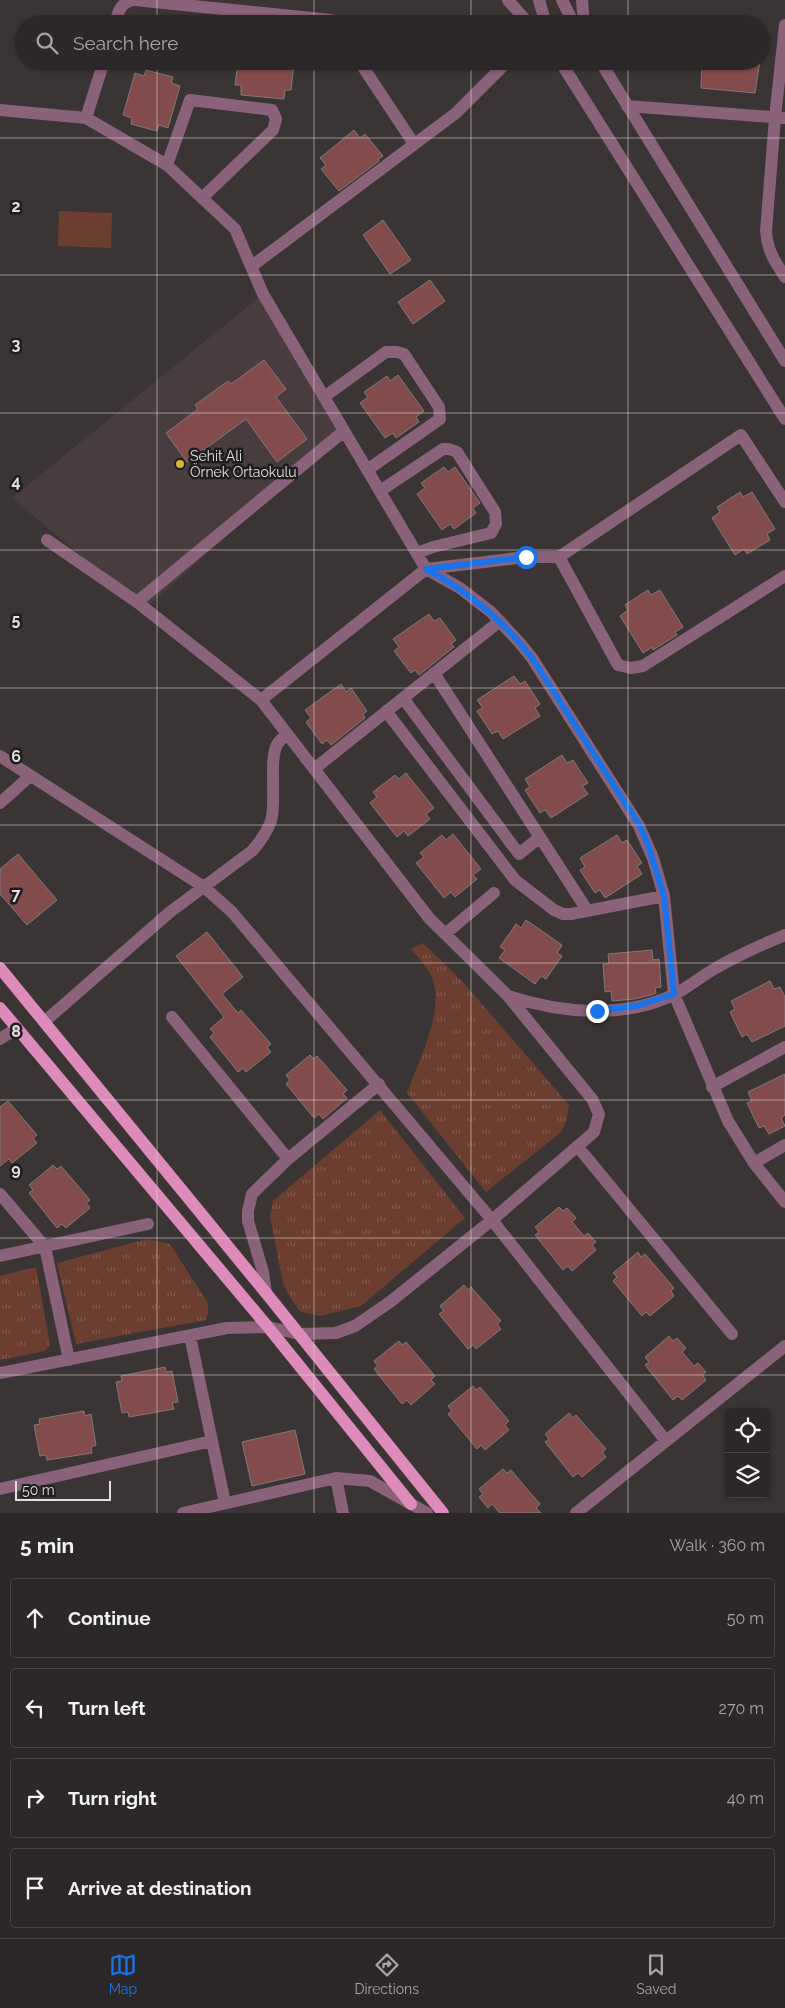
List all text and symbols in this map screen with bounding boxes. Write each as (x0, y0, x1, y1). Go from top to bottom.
search box (15, 15, 770, 70)
icon: search (33, 29, 61, 57)
text: Search here (73, 32, 179, 54)
text: 2 (11, 197, 21, 216)
text: 3 (12, 335, 21, 354)
place label: Şehit Ali Örnek Ortaokulu (190, 448, 297, 480)
marker: Şehit Ali Örnek Ortaokulu (174, 458, 186, 470)
text: 4 (11, 472, 21, 491)
route start (515, 546, 538, 569)
text: 5 (12, 610, 21, 629)
text: 6 (11, 747, 21, 766)
text: 7 (12, 885, 21, 904)
route end (586, 1000, 609, 1023)
text: 8 (11, 1022, 21, 1041)
text: 9 (11, 1160, 21, 1179)
map controls (725, 1408, 770, 1498)
button: locate (725, 1408, 770, 1453)
button: layers (725, 1453, 770, 1498)
scale bar (15, 1478, 111, 1501)
text: 50 m (22, 1482, 55, 1498)
text: 5 min (20, 1533, 74, 1558)
text: Walk · 360 m (670, 1536, 765, 1555)
icon: ahead (21, 1604, 49, 1632)
text: Continue (68, 1607, 151, 1629)
text: 50 m (727, 1609, 764, 1628)
icon: left (21, 1694, 49, 1722)
text: Turn left (68, 1697, 145, 1719)
text: 270 m (719, 1699, 764, 1718)
icon: right (21, 1784, 49, 1812)
text: Turn right (68, 1787, 157, 1809)
text: 40 m (727, 1789, 764, 1808)
icon: arrive (21, 1874, 49, 1902)
text: Arrive at destination (68, 1877, 252, 1899)
tab: Map (109, 1951, 137, 1997)
tab: Directions (354, 1951, 419, 1997)
tab: Saved (636, 1951, 676, 1997)

